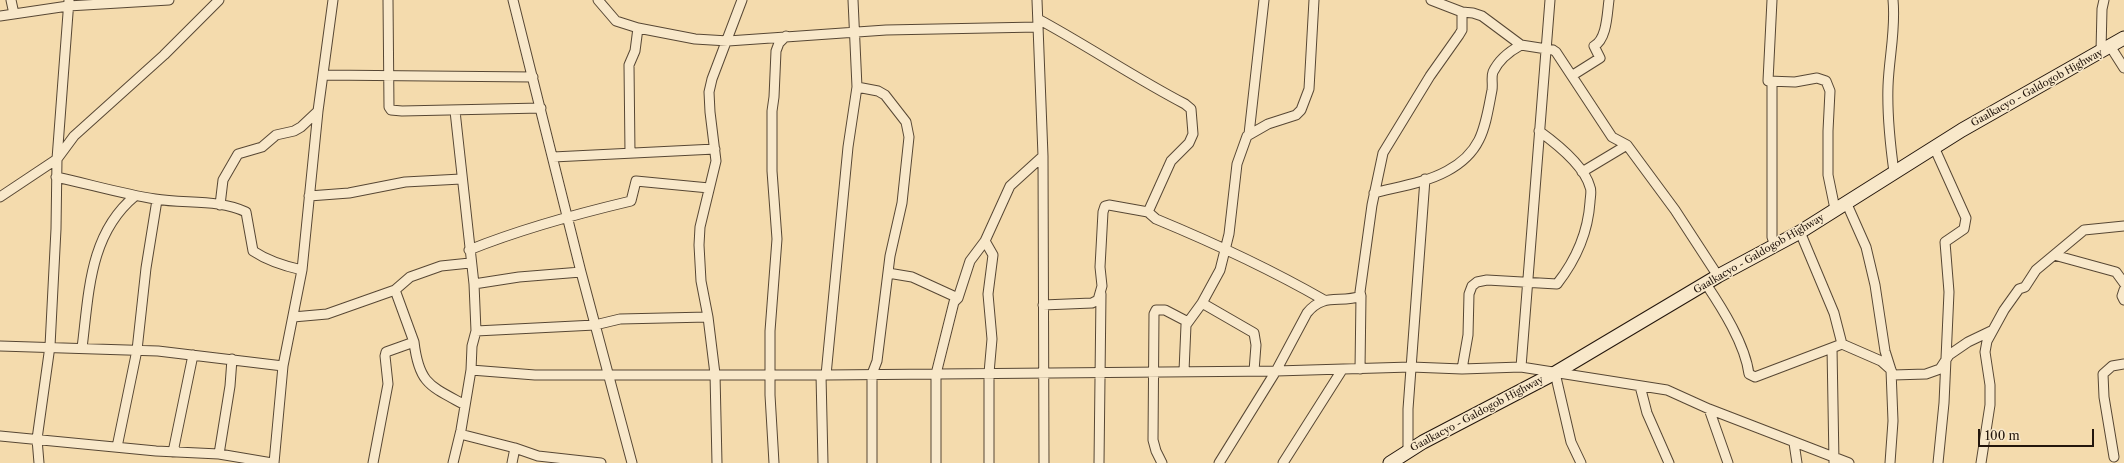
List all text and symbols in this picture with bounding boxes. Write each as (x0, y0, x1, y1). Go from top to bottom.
street label: Gaalkacyo - Galdogob Highway (1969, 47, 2105, 129)
street label: Gaalkacyo - Galdogob Highway (1692, 212, 1826, 296)
street label: Gaalkacyo - Galdogob Highway (1408, 374, 1546, 454)
scale bar (1980, 421, 2096, 447)
text: 100 m (1985, 428, 2020, 443)

